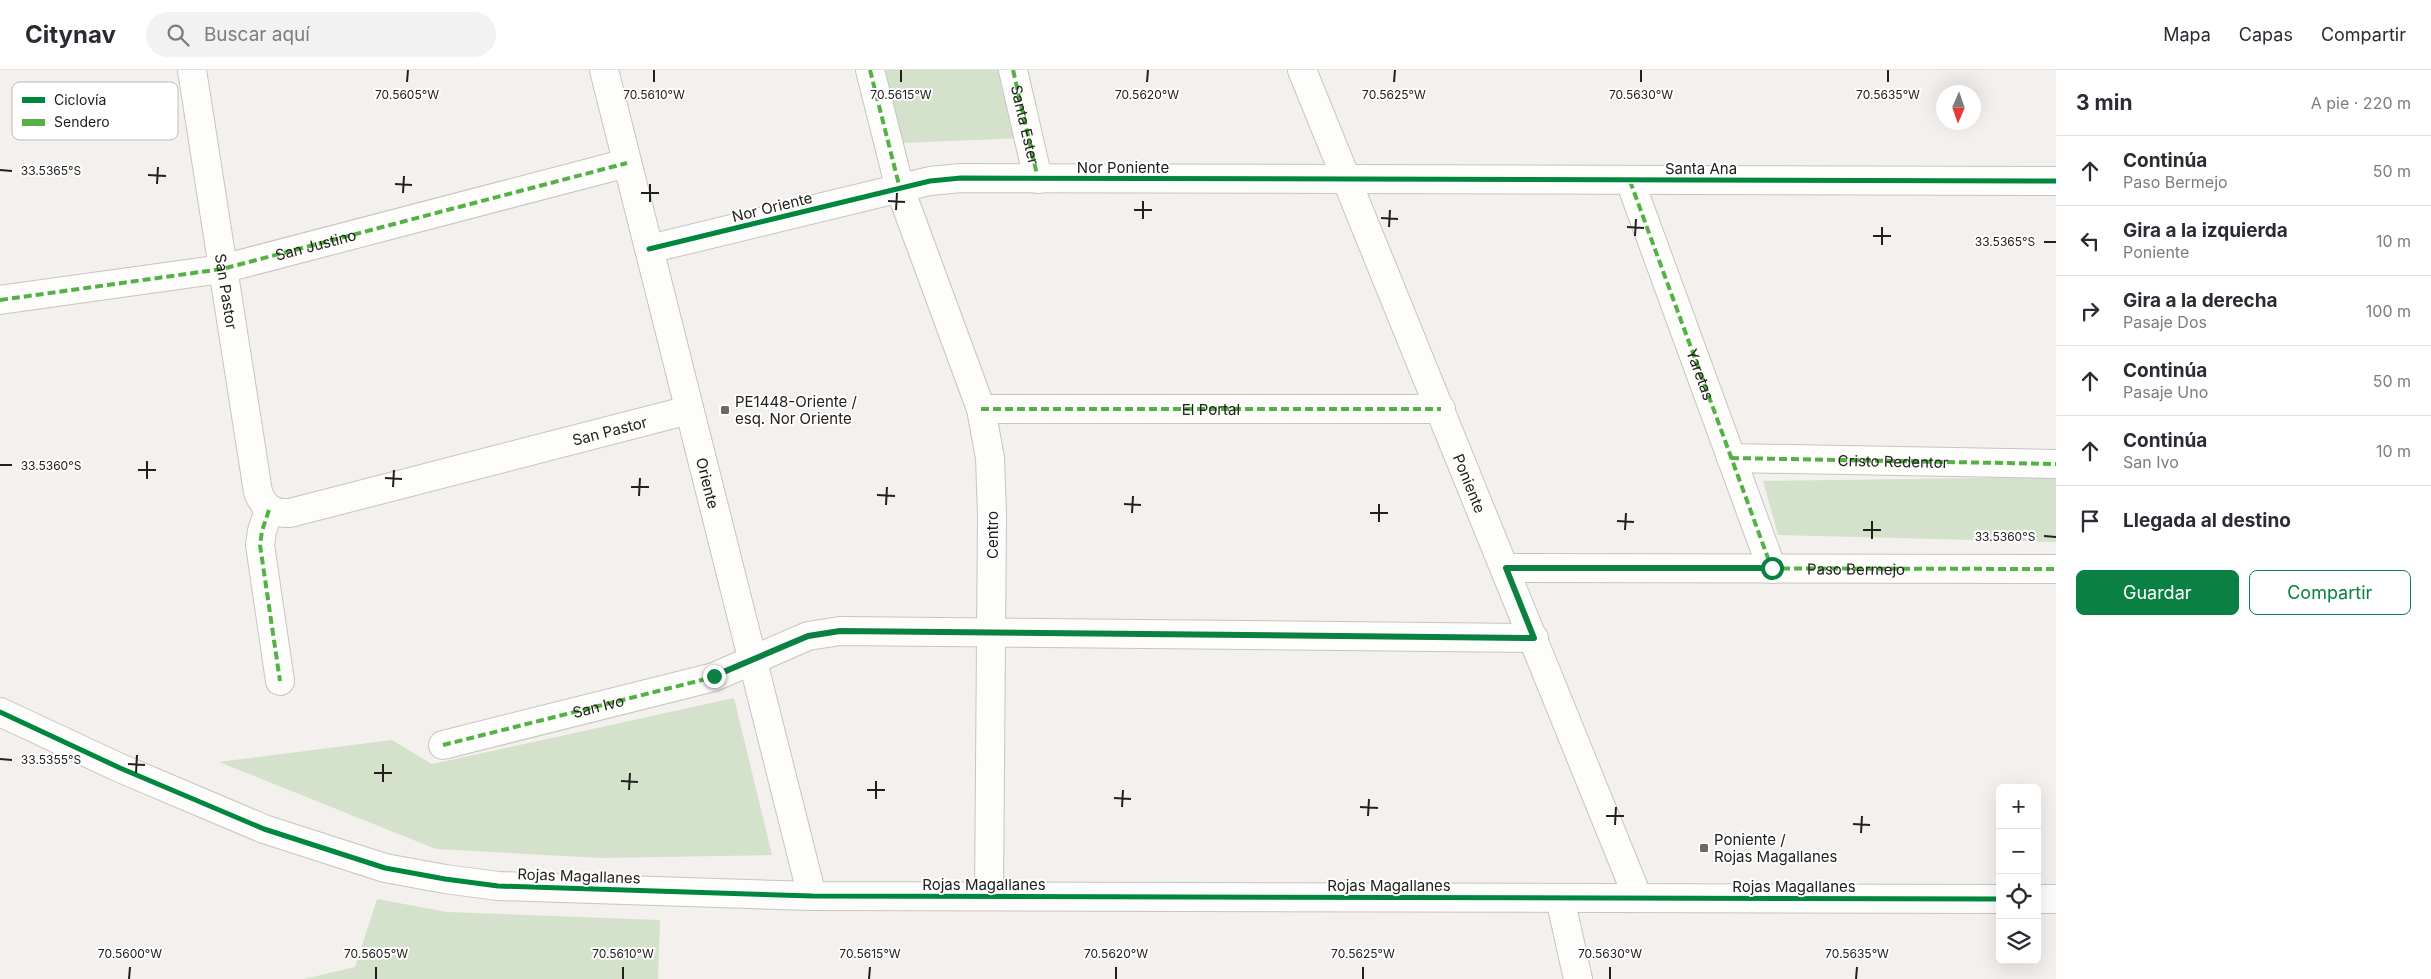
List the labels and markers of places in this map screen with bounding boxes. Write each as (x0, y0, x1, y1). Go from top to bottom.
place label: PE1448-Oriente / esq. Nor Oriente (735, 392, 858, 428)
marker: PE1448-Oriente / esq. Nor Oriente (719, 404, 731, 416)
place label: Poniente / Rojas Magallanes (1714, 830, 1838, 866)
marker: Poniente / Rojas Magallanes (1698, 842, 1710, 854)

